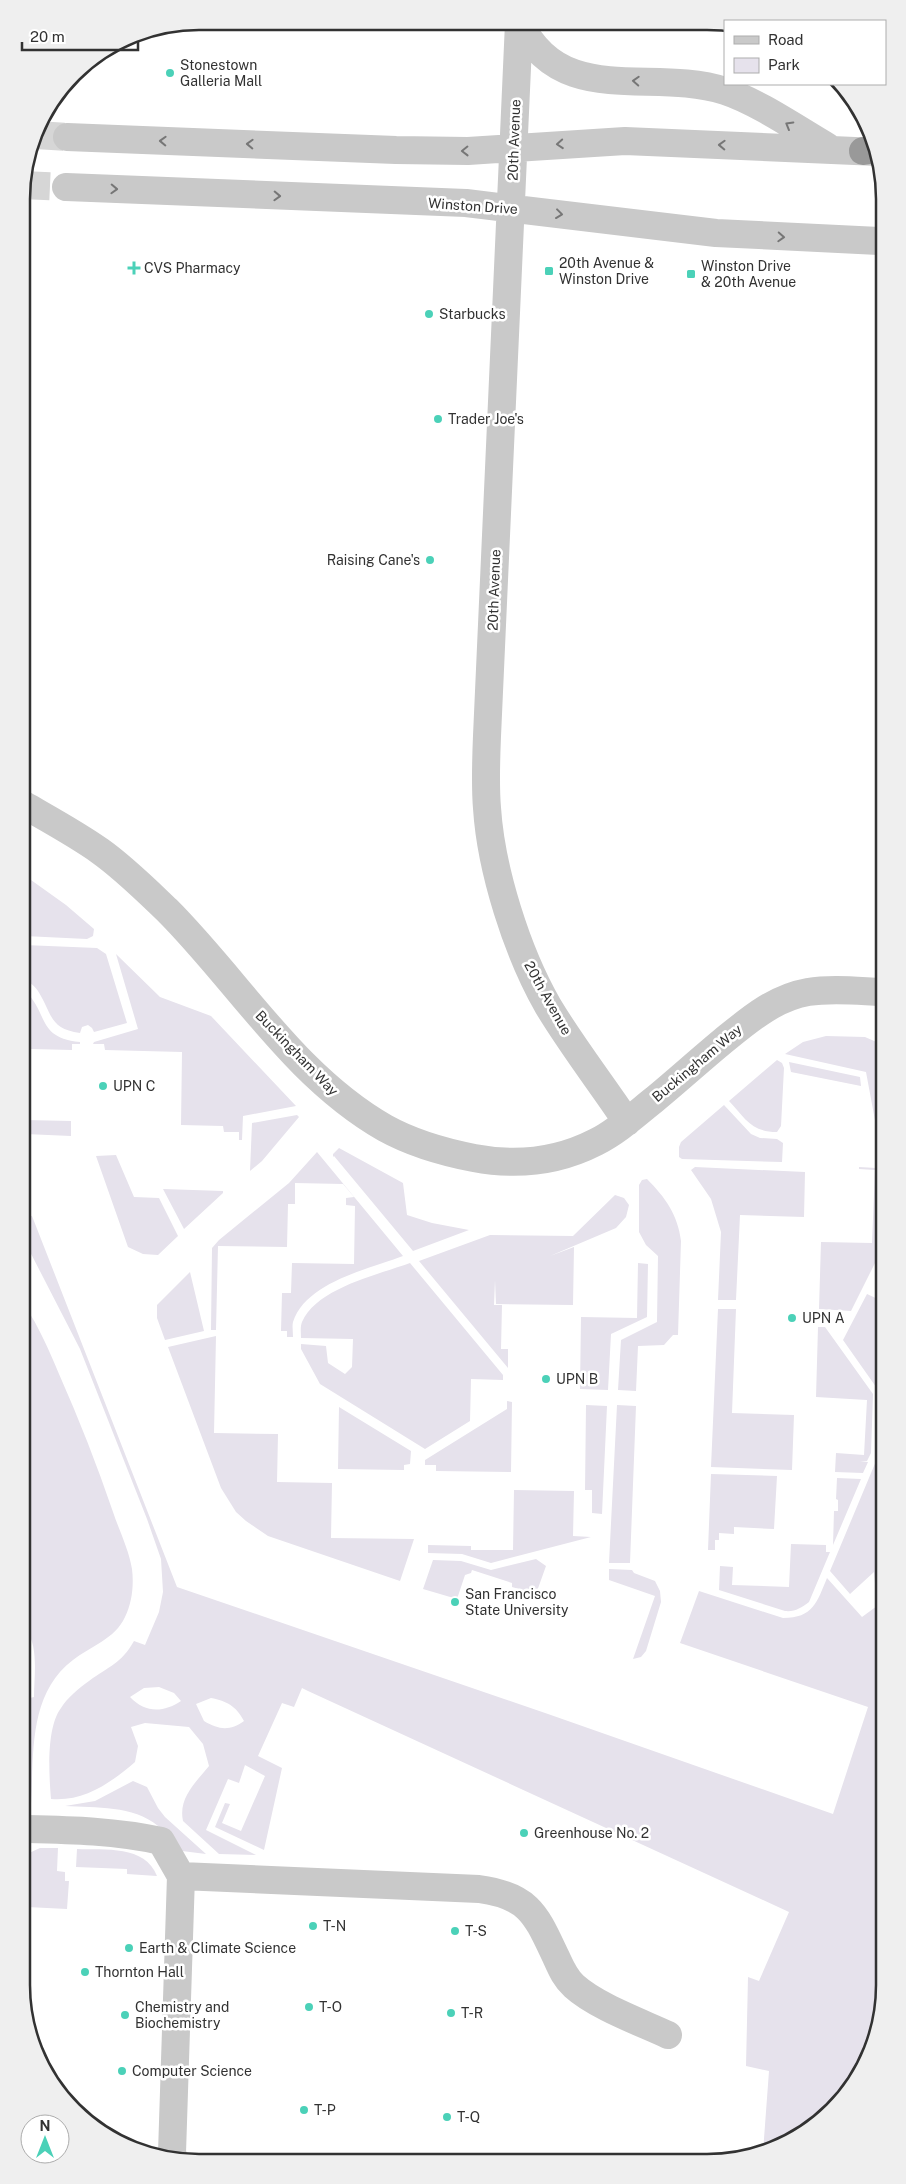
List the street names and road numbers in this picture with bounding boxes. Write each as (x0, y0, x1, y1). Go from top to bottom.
street label: 20th Avenue (505, 99, 523, 181)
street label: Winston Drive (428, 195, 519, 217)
street label: 20th Avenue (485, 549, 503, 631)
street label: 20th Avenue (521, 958, 575, 1038)
street label: Buckingham Way (252, 1007, 342, 1099)
street label: Buckingham Way (649, 1021, 745, 1105)

